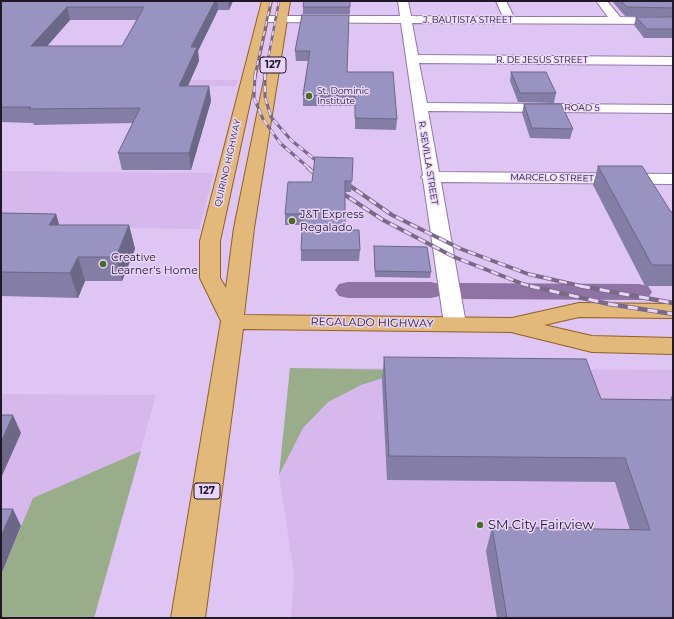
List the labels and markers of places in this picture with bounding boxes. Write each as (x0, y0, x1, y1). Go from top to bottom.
place label: St. Dominic Institute (317, 86, 369, 107)
marker: St. Dominic Institute (304, 91, 314, 101)
place label: J&T Express Regalado (300, 208, 364, 234)
marker: J&T Express Regalado (287, 216, 297, 226)
place label: Creative Learner's Home (111, 251, 198, 277)
marker: Creative Learner's Home (98, 259, 108, 269)
place label: SM City Fairview (488, 517, 594, 533)
marker: SM City Fairview (475, 520, 485, 530)

